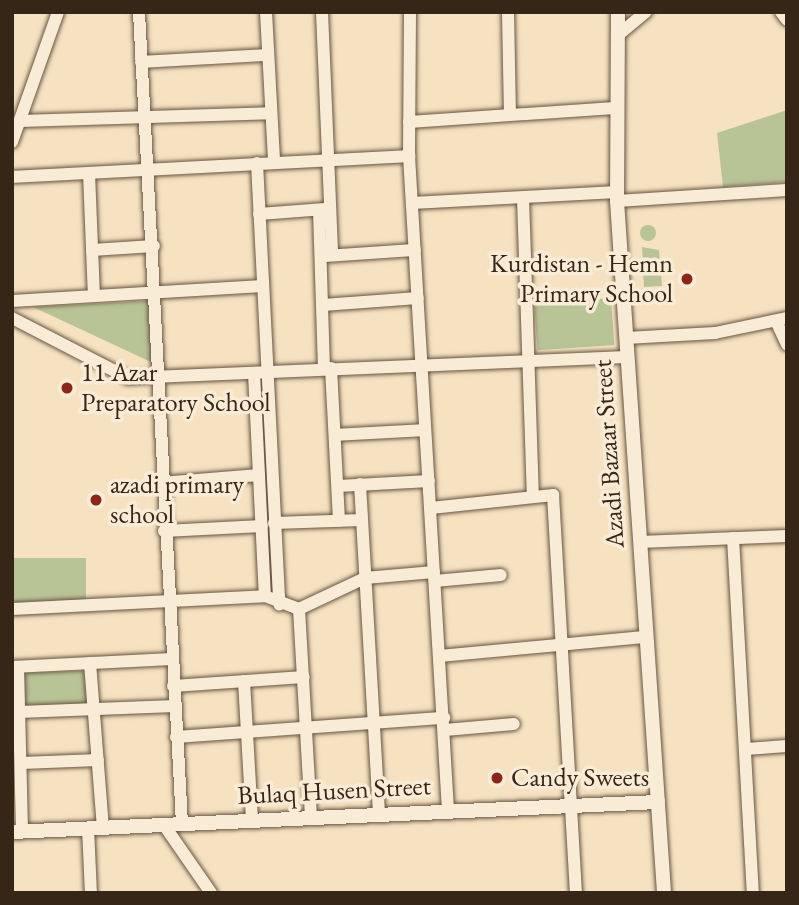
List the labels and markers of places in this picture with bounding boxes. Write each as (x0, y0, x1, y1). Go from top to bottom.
place label: Kurdistan - Hemn Primary School (490, 248, 673, 310)
marker: Kurdistan - Hemn Primary School (679, 271, 695, 287)
place label: 11 Azar Preparatory School (81, 357, 271, 418)
marker: 11 Azar Preparatory School (59, 380, 75, 396)
place label: azadi primary school (110, 469, 244, 530)
marker: azadi primary school (88, 492, 104, 508)
place label: Candy Sweets (511, 762, 649, 794)
marker: Candy Sweets (489, 770, 505, 786)

